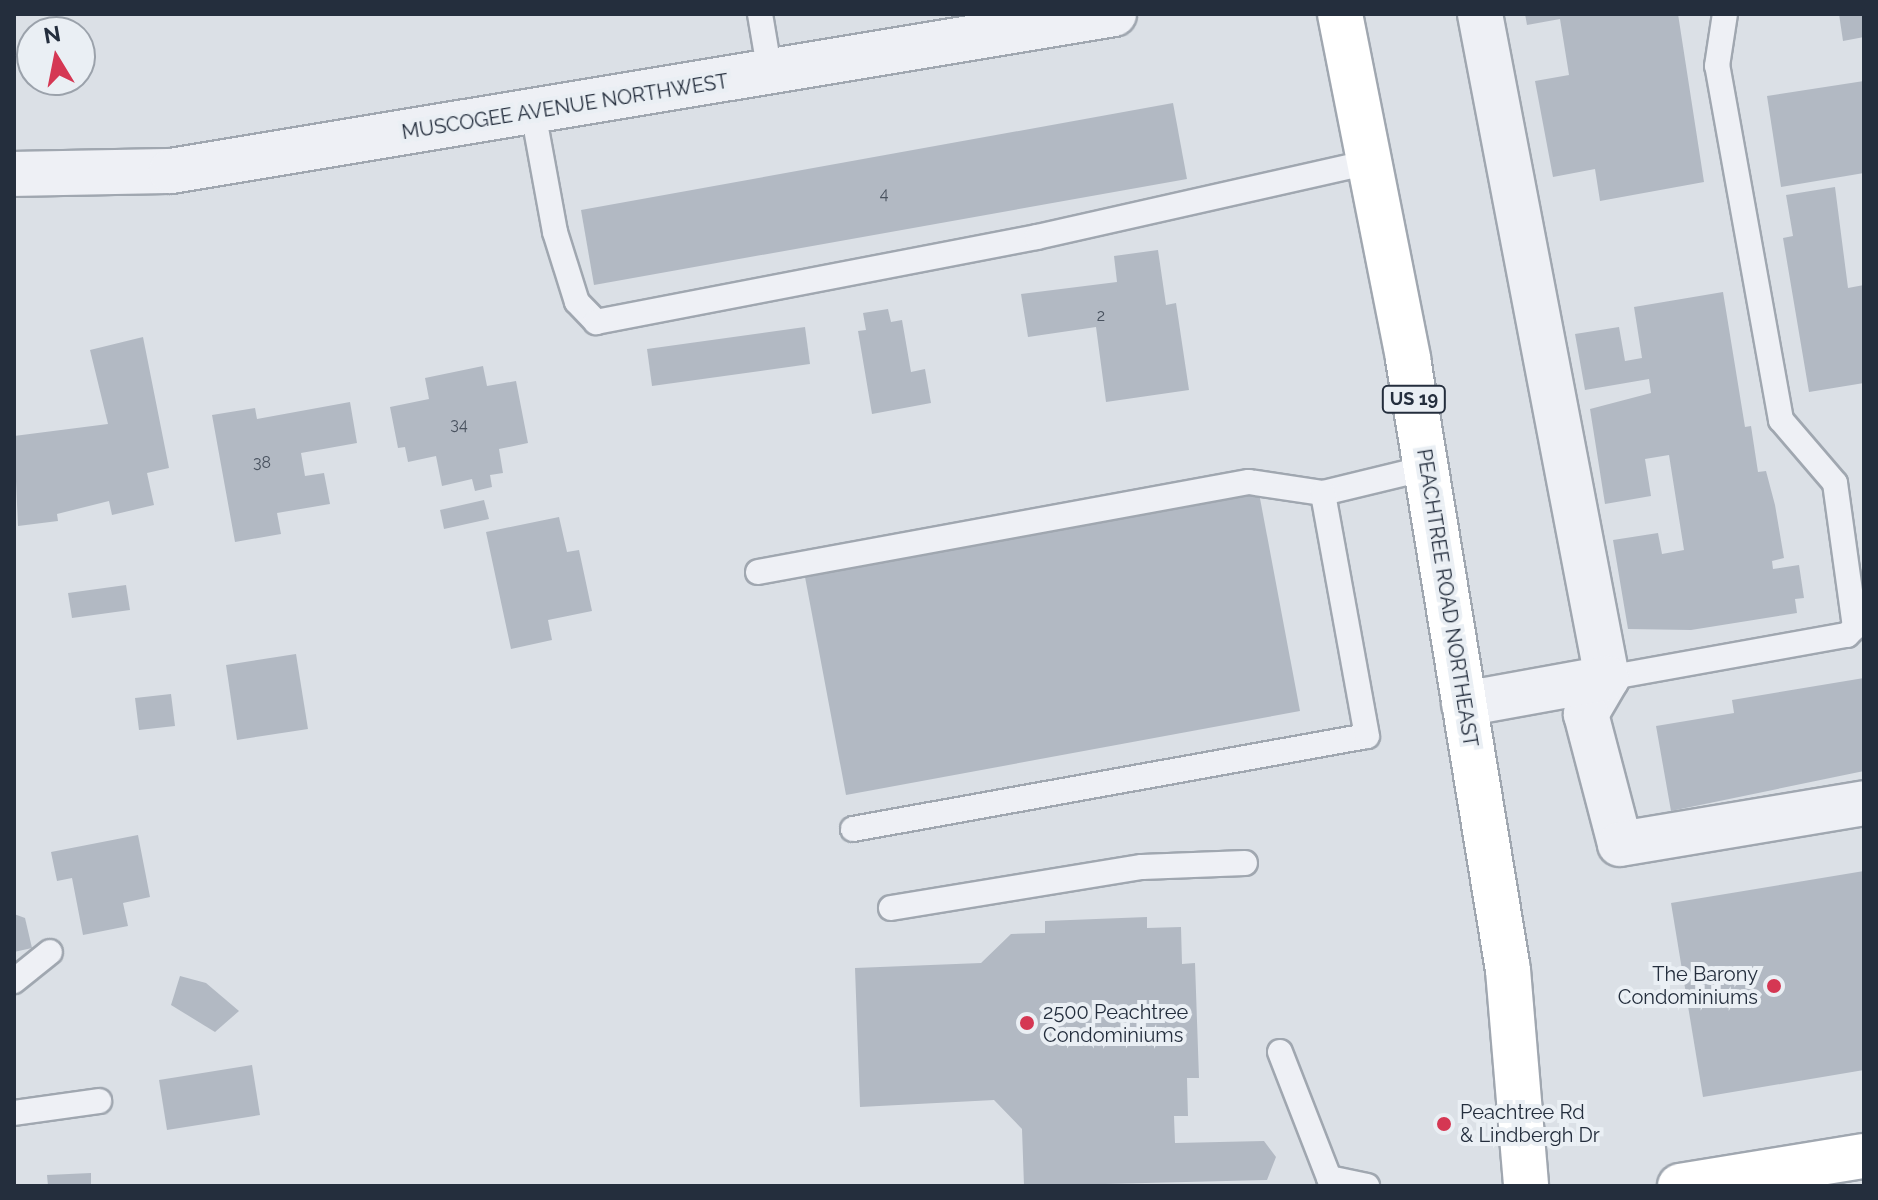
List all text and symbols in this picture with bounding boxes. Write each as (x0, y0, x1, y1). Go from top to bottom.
north arrow (16, 16, 96, 96)
text: N (42, 20, 63, 49)
street label: MUSCOGEE AVENUE NORTHWEST (400, 69, 730, 145)
house number: 4 (880, 184, 888, 204)
house number: 2 (1097, 306, 1105, 326)
road number: US 19 (1380, 385, 1448, 413)
house number: 34 (450, 415, 468, 435)
street label: PEACHTREE ROAD NORTHEAST (1412, 447, 1482, 749)
house number: 38 (253, 453, 271, 473)
place label: The Barony Condominiums (1618, 962, 1758, 1009)
marker: The Barony Condominiums (1765, 977, 1783, 995)
place label: 2500 Peachtree Condominiums (1043, 1000, 1188, 1047)
marker: 2500 Peachtree Condominiums (1018, 1014, 1036, 1032)
place label: Peachtree Rd & Lindbergh Dr (1460, 1100, 1600, 1147)
marker: Peachtree Rd & Lindbergh Dr (1435, 1115, 1453, 1133)

